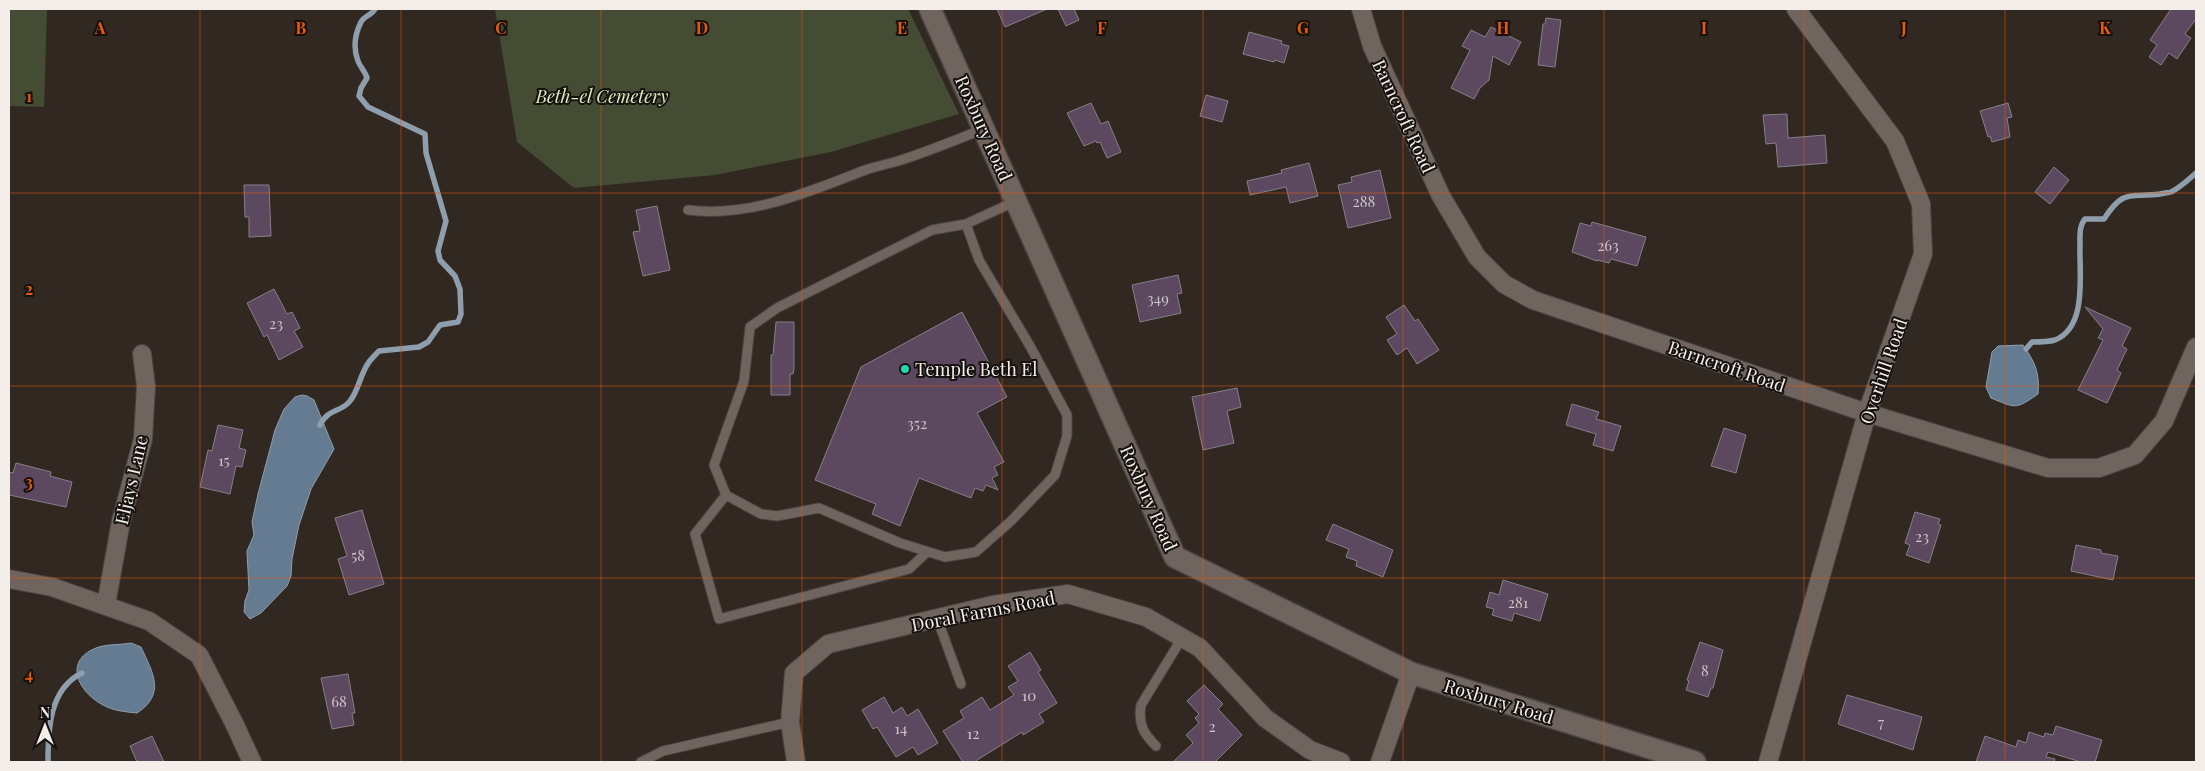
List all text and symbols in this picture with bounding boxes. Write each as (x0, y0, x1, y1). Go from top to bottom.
text: A (94, 17, 106, 38)
text: B (296, 17, 307, 38)
text: C (495, 17, 507, 38)
text: D (696, 17, 708, 38)
text: E (897, 17, 907, 38)
text: F (1097, 17, 1107, 38)
text: G (1297, 17, 1309, 38)
text: H (1497, 17, 1510, 38)
text: I (1701, 17, 1707, 38)
text: J (1900, 17, 1907, 38)
text: K (2099, 17, 2111, 38)
street label: Barncroft Road (1367, 55, 1441, 177)
street label: Roxbury Road (950, 71, 1018, 185)
park label: Beth-el Cemetery (535, 84, 669, 108)
text: 1 (26, 85, 32, 106)
house number: 288 (1353, 191, 1376, 211)
house number: 263 (1597, 235, 1619, 255)
text: 2 (25, 278, 33, 299)
house number: 349 (1147, 288, 1169, 308)
house number: 23 (269, 313, 283, 333)
street label: Overhill Road (1854, 314, 1912, 427)
street label: Barncroft Road (1665, 335, 1789, 397)
place label: Temple Beth El (915, 357, 1037, 381)
marker: Temple Beth El (899, 363, 911, 375)
house number: 352 (907, 413, 927, 433)
street label: Eljays Lane (109, 433, 153, 527)
street label: Roxbury Road (1115, 441, 1183, 555)
house number: 15 (218, 450, 230, 470)
text: 3 (25, 471, 33, 492)
house number: 23 (1915, 526, 1929, 546)
house number: 58 (351, 545, 365, 565)
street label: Doral Farms Road (909, 585, 1057, 637)
house number: 281 (1508, 592, 1529, 612)
house number: 8 (1701, 660, 1709, 680)
text: 4 (25, 663, 33, 684)
street label: Roxbury Road (1441, 673, 1557, 729)
house number: 10 (1022, 685, 1036, 705)
house number: 68 (331, 691, 347, 711)
north arrow (20, 701, 70, 751)
text: N (40, 703, 50, 722)
house number: 7 (1878, 712, 1884, 732)
house number: 2 (1208, 716, 1216, 736)
house number: 14 (895, 718, 907, 738)
house number: 12 (967, 723, 979, 743)

